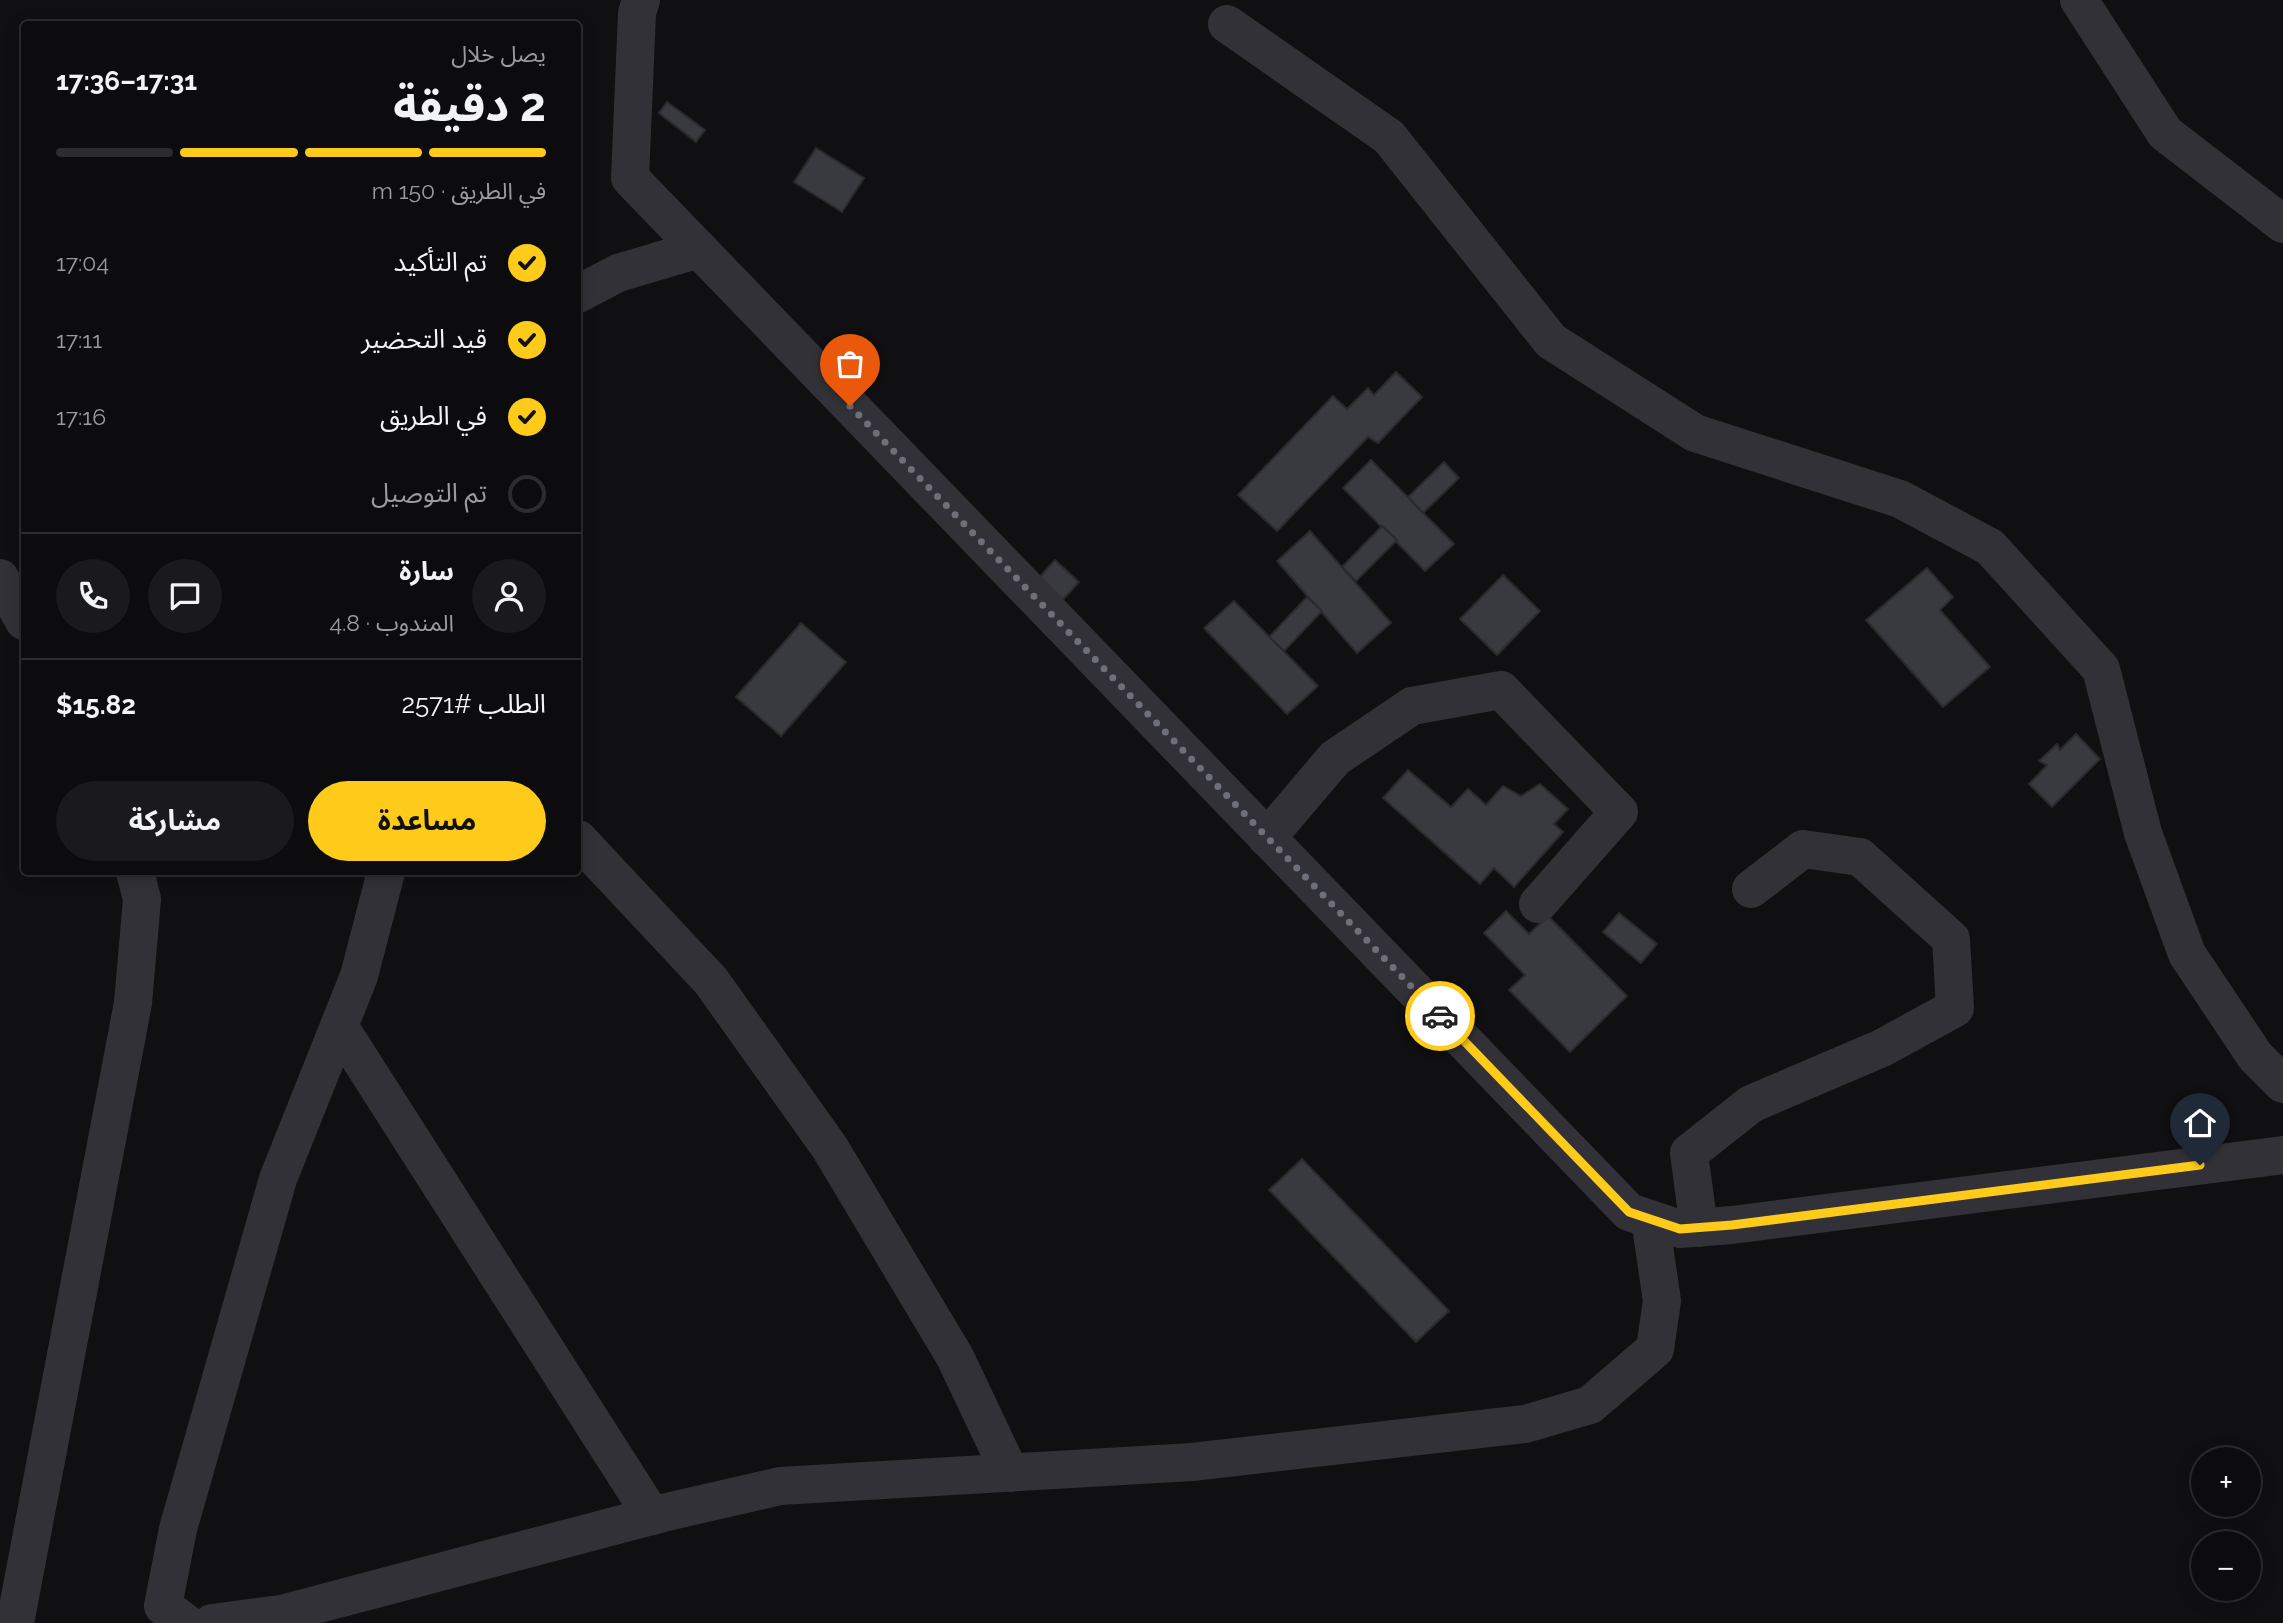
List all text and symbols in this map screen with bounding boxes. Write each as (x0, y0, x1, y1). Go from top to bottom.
text: يصل خلال (451, 40, 546, 67)
text: 17:31–17:36 (56, 66, 197, 96)
text: 2 دقيقة (393, 78, 546, 132)
text: في الطريق · 150 m (372, 177, 546, 204)
icon: check (508, 244, 546, 282)
text: تم التأكيد (394, 247, 487, 277)
text: 17:04 (56, 249, 109, 276)
icon: check (508, 321, 546, 359)
text: قيد التحضير (361, 324, 487, 354)
text: 17:11 (56, 326, 102, 353)
pin (820, 334, 880, 406)
icon: bag (831, 345, 869, 383)
icon: check (508, 398, 546, 436)
text: في الطريق (380, 401, 487, 431)
text: 17:16 (56, 403, 106, 430)
text: تم التوصيل (371, 478, 487, 508)
text: سارة (399, 556, 454, 586)
button: phone (56, 559, 130, 633)
button: chat (148, 559, 222, 633)
button: person (472, 559, 546, 633)
text: المندوب · 4.8 (329, 609, 454, 636)
text: الطلب #2571 (401, 689, 546, 719)
text: $15.82 (56, 690, 136, 720)
button: مشاركة (56, 781, 294, 861)
button: مساعدة (308, 781, 546, 861)
courier (1405, 981, 1475, 1051)
icon: car (1421, 997, 1459, 1035)
pin (2170, 1093, 2230, 1165)
icon: home (2181, 1104, 2219, 1142)
map controls (2191, 1447, 2261, 1601)
button: + (2191, 1447, 2261, 1517)
button: − (2191, 1531, 2261, 1601)

